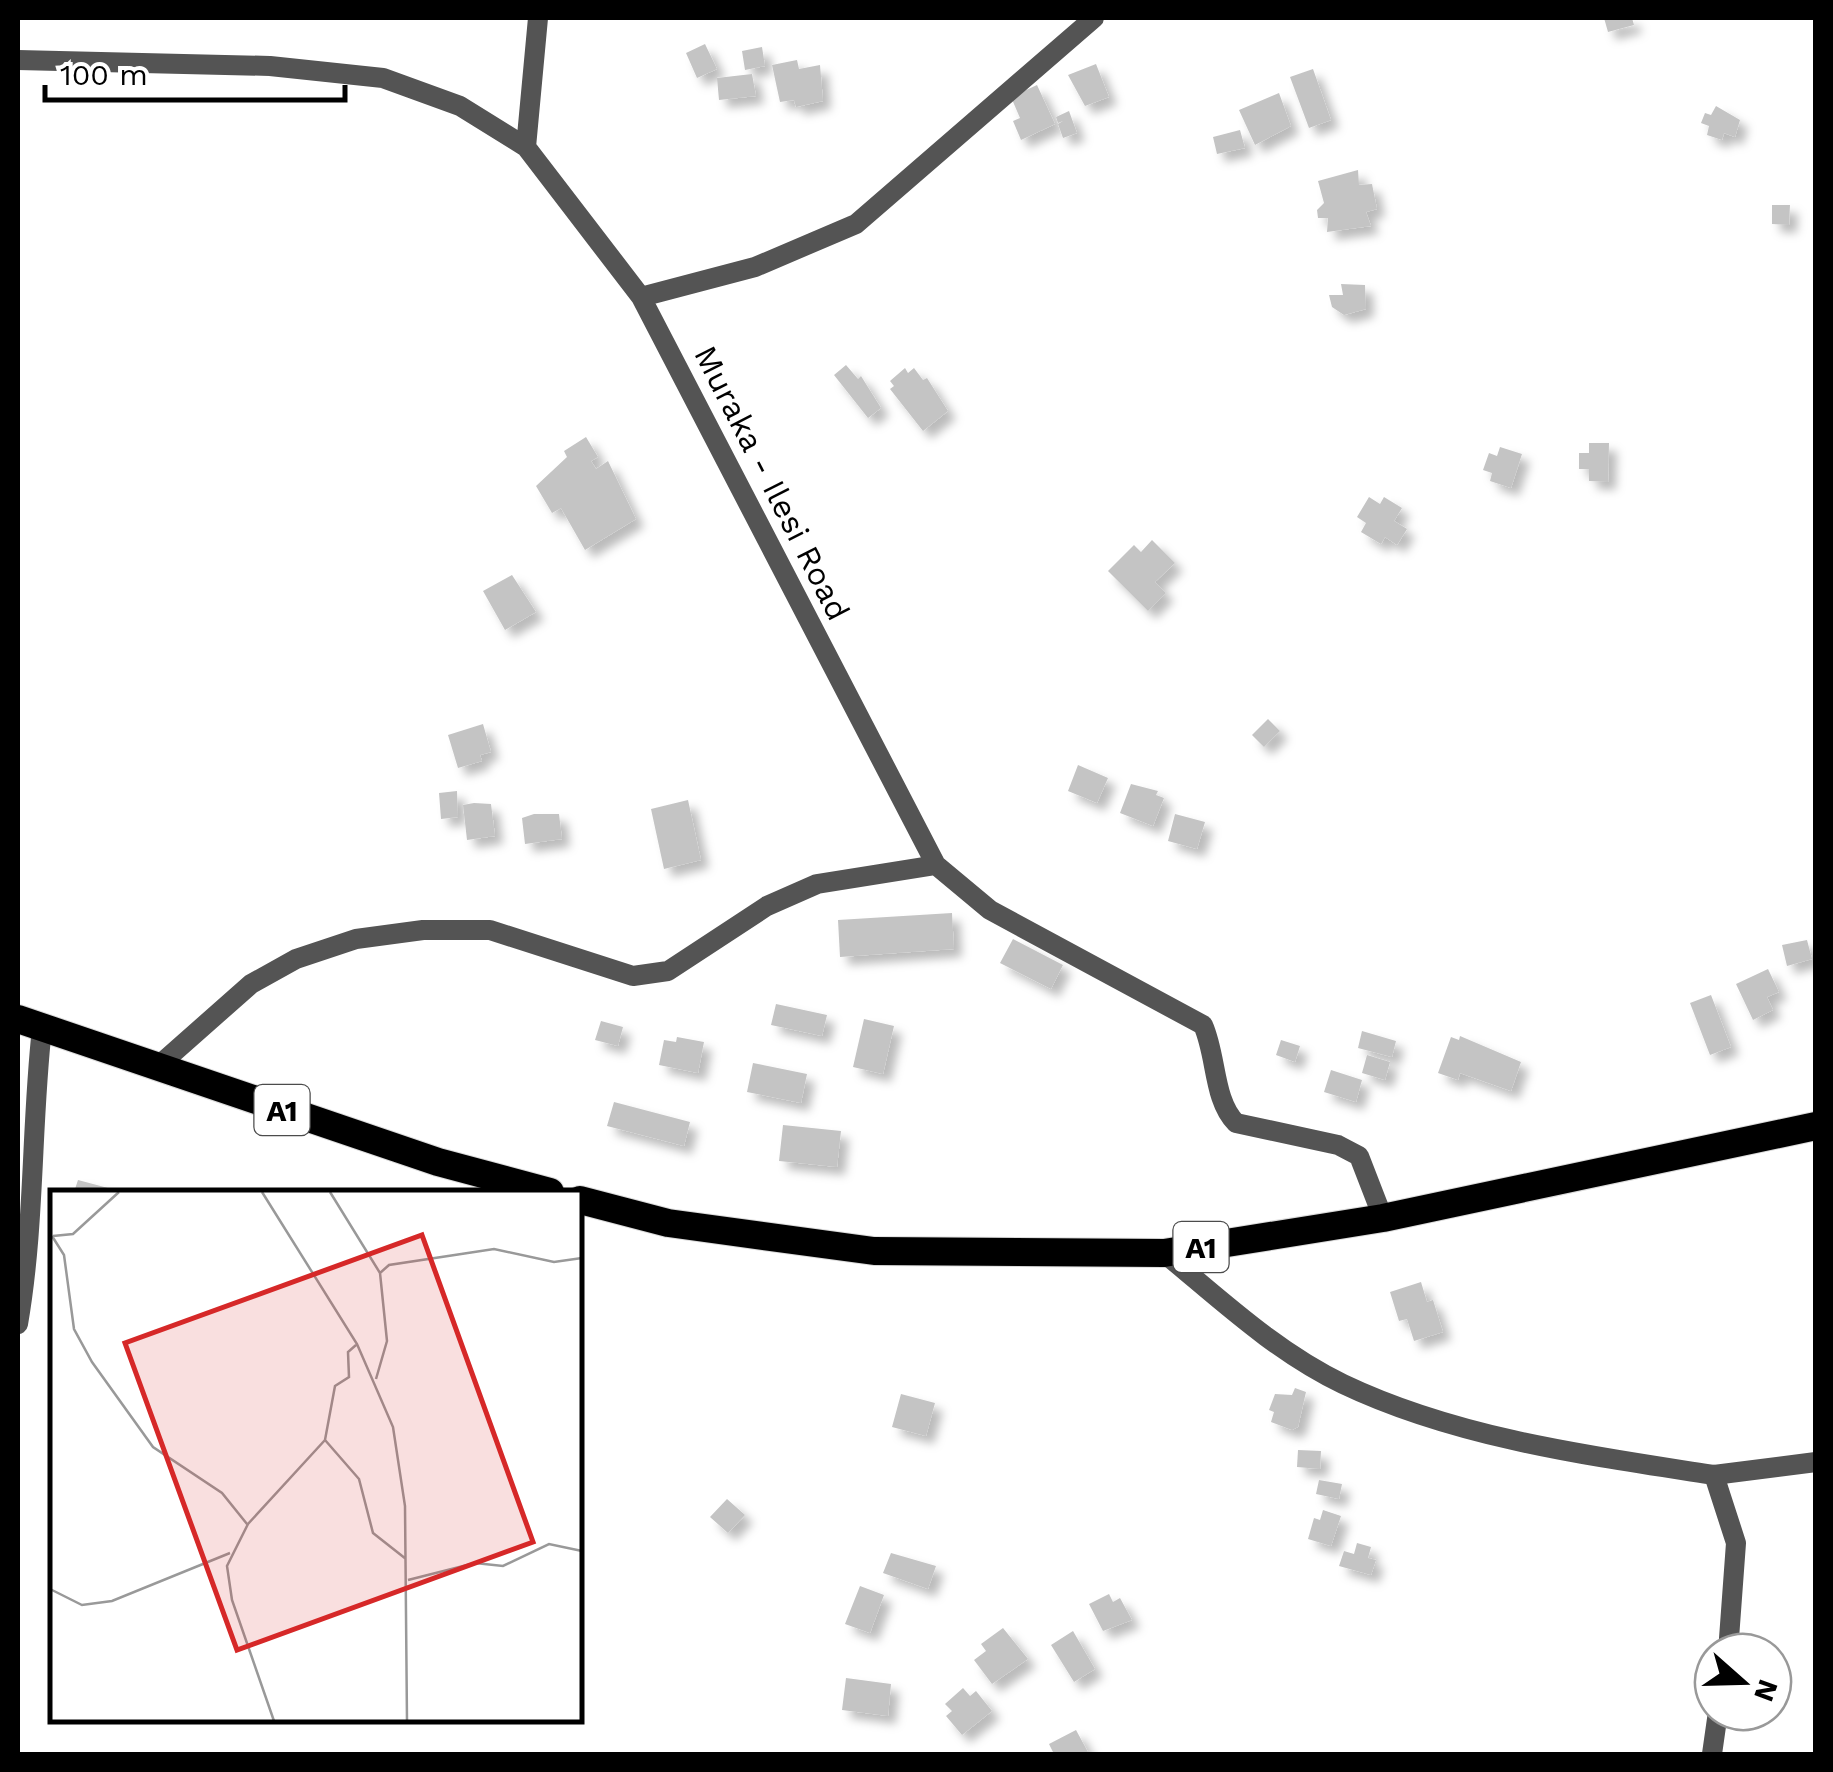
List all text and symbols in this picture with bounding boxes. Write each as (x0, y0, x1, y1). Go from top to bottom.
scale bar (45, 40, 345, 102)
text: 100 m (60, 57, 148, 92)
street label: Muraka - Ilesi Road (686, 339, 858, 627)
road number: A1 (254, 1085, 310, 1135)
inset map (50, 1190, 582, 1722)
road number: A1 (1174, 1222, 1228, 1272)
north arrow (1693, 1632, 1793, 1732)
text: N (1747, 1675, 1785, 1706)

